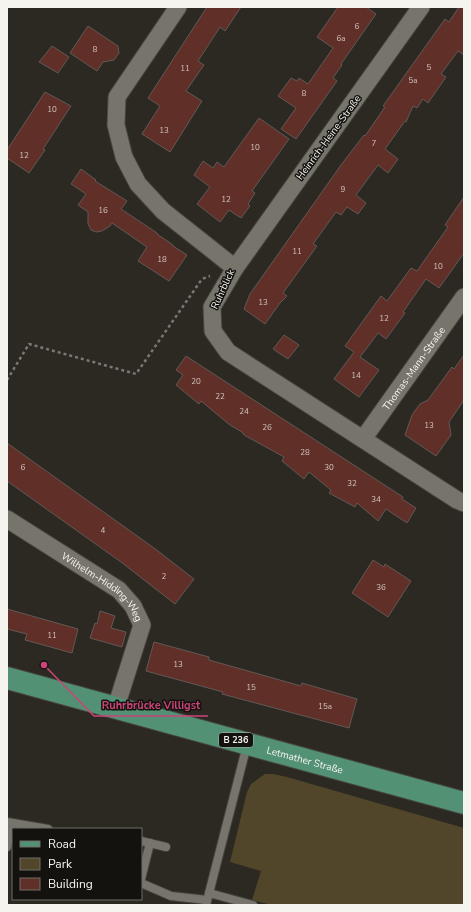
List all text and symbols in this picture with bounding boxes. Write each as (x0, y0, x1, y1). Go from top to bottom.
house number: 6 (355, 21, 360, 32)
house number: 6a (336, 33, 346, 44)
house number: 8 (93, 44, 98, 55)
house number: 5 (427, 62, 432, 73)
house number: 11 (180, 63, 190, 74)
house number: 5a (408, 75, 418, 86)
house number: 8 (302, 88, 307, 99)
street label: Heinrich-Heine-Straße (293, 92, 364, 183)
house number: 10 (47, 104, 57, 115)
house number: 13 (159, 125, 169, 136)
house number: 7 (372, 138, 377, 149)
house number: 10 (250, 142, 260, 153)
house number: 12 (19, 150, 29, 161)
house number: 9 (341, 184, 346, 195)
house number: 12 (221, 194, 231, 205)
house number: 16 (98, 205, 108, 216)
house number: 11 (292, 246, 302, 257)
house number: 18 (157, 254, 167, 265)
house number: 10 (433, 261, 443, 272)
street label: Ruhrblick (208, 266, 239, 312)
house number: 13 (258, 297, 268, 308)
house number: 12 (379, 313, 389, 324)
street label: Thomas-Mann-Straße (380, 324, 449, 413)
house number: 14 (351, 370, 361, 381)
house number: 20 (191, 376, 201, 387)
house number: 22 (215, 391, 225, 402)
house number: 24 (239, 406, 249, 417)
house number: 13 (424, 420, 434, 431)
house number: 26 (262, 422, 272, 433)
house number: 28 (300, 447, 310, 458)
house number: 6 (21, 462, 26, 473)
house number: 30 (324, 462, 334, 473)
house number: 32 (347, 478, 357, 489)
house number: 34 (371, 494, 381, 505)
house number: 4 (101, 525, 106, 536)
street label: Wilhelm-Hidding-Weg (58, 549, 145, 624)
house number: 2 (162, 571, 167, 582)
house number: 36 (376, 582, 386, 593)
house number: 11 (47, 630, 57, 641)
house number: 13 (173, 659, 183, 670)
house number: 15 (246, 682, 256, 693)
callout: Ruhrbrücke Villigst (94, 693, 208, 716)
text: Ruhrbrücke Villigst (102, 698, 201, 713)
house number: 15a (318, 701, 332, 712)
road number: B 236 (219, 733, 253, 747)
street label: Letmather Straße (265, 743, 345, 778)
legend (12, 828, 142, 900)
text: Road (48, 836, 76, 852)
text: Park (48, 856, 73, 872)
text: Building (48, 876, 93, 892)

